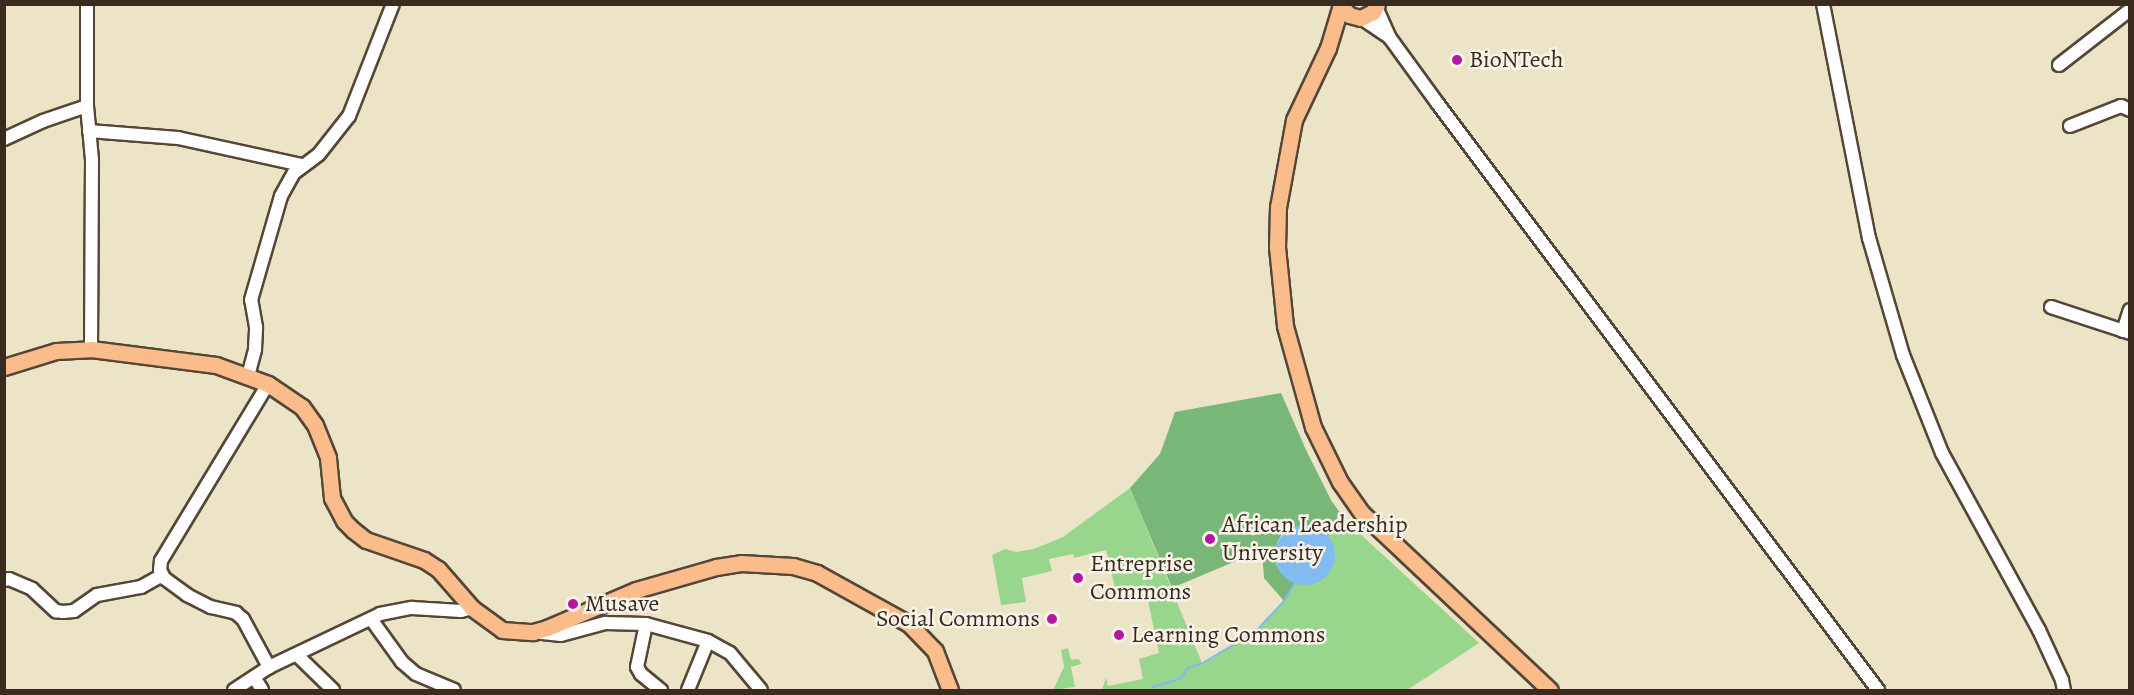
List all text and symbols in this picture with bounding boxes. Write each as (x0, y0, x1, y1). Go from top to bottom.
place label: BioNTech (1469, 46, 1564, 74)
marker: BioNTech (1450, 53, 1464, 67)
place label: African Leadership University (1222, 511, 1408, 567)
marker: African Leadership University (1203, 532, 1217, 546)
place label: Entreprise Commons (1090, 550, 1193, 606)
marker: Entreprise Commons (1071, 571, 1085, 585)
place label: Musave (585, 590, 659, 618)
marker: Musave (566, 597, 580, 611)
place label: Social Commons (876, 605, 1040, 633)
marker: Social Commons (1045, 612, 1059, 626)
place label: Learning Commons (1131, 621, 1325, 649)
marker: Learning Commons (1112, 628, 1126, 642)

